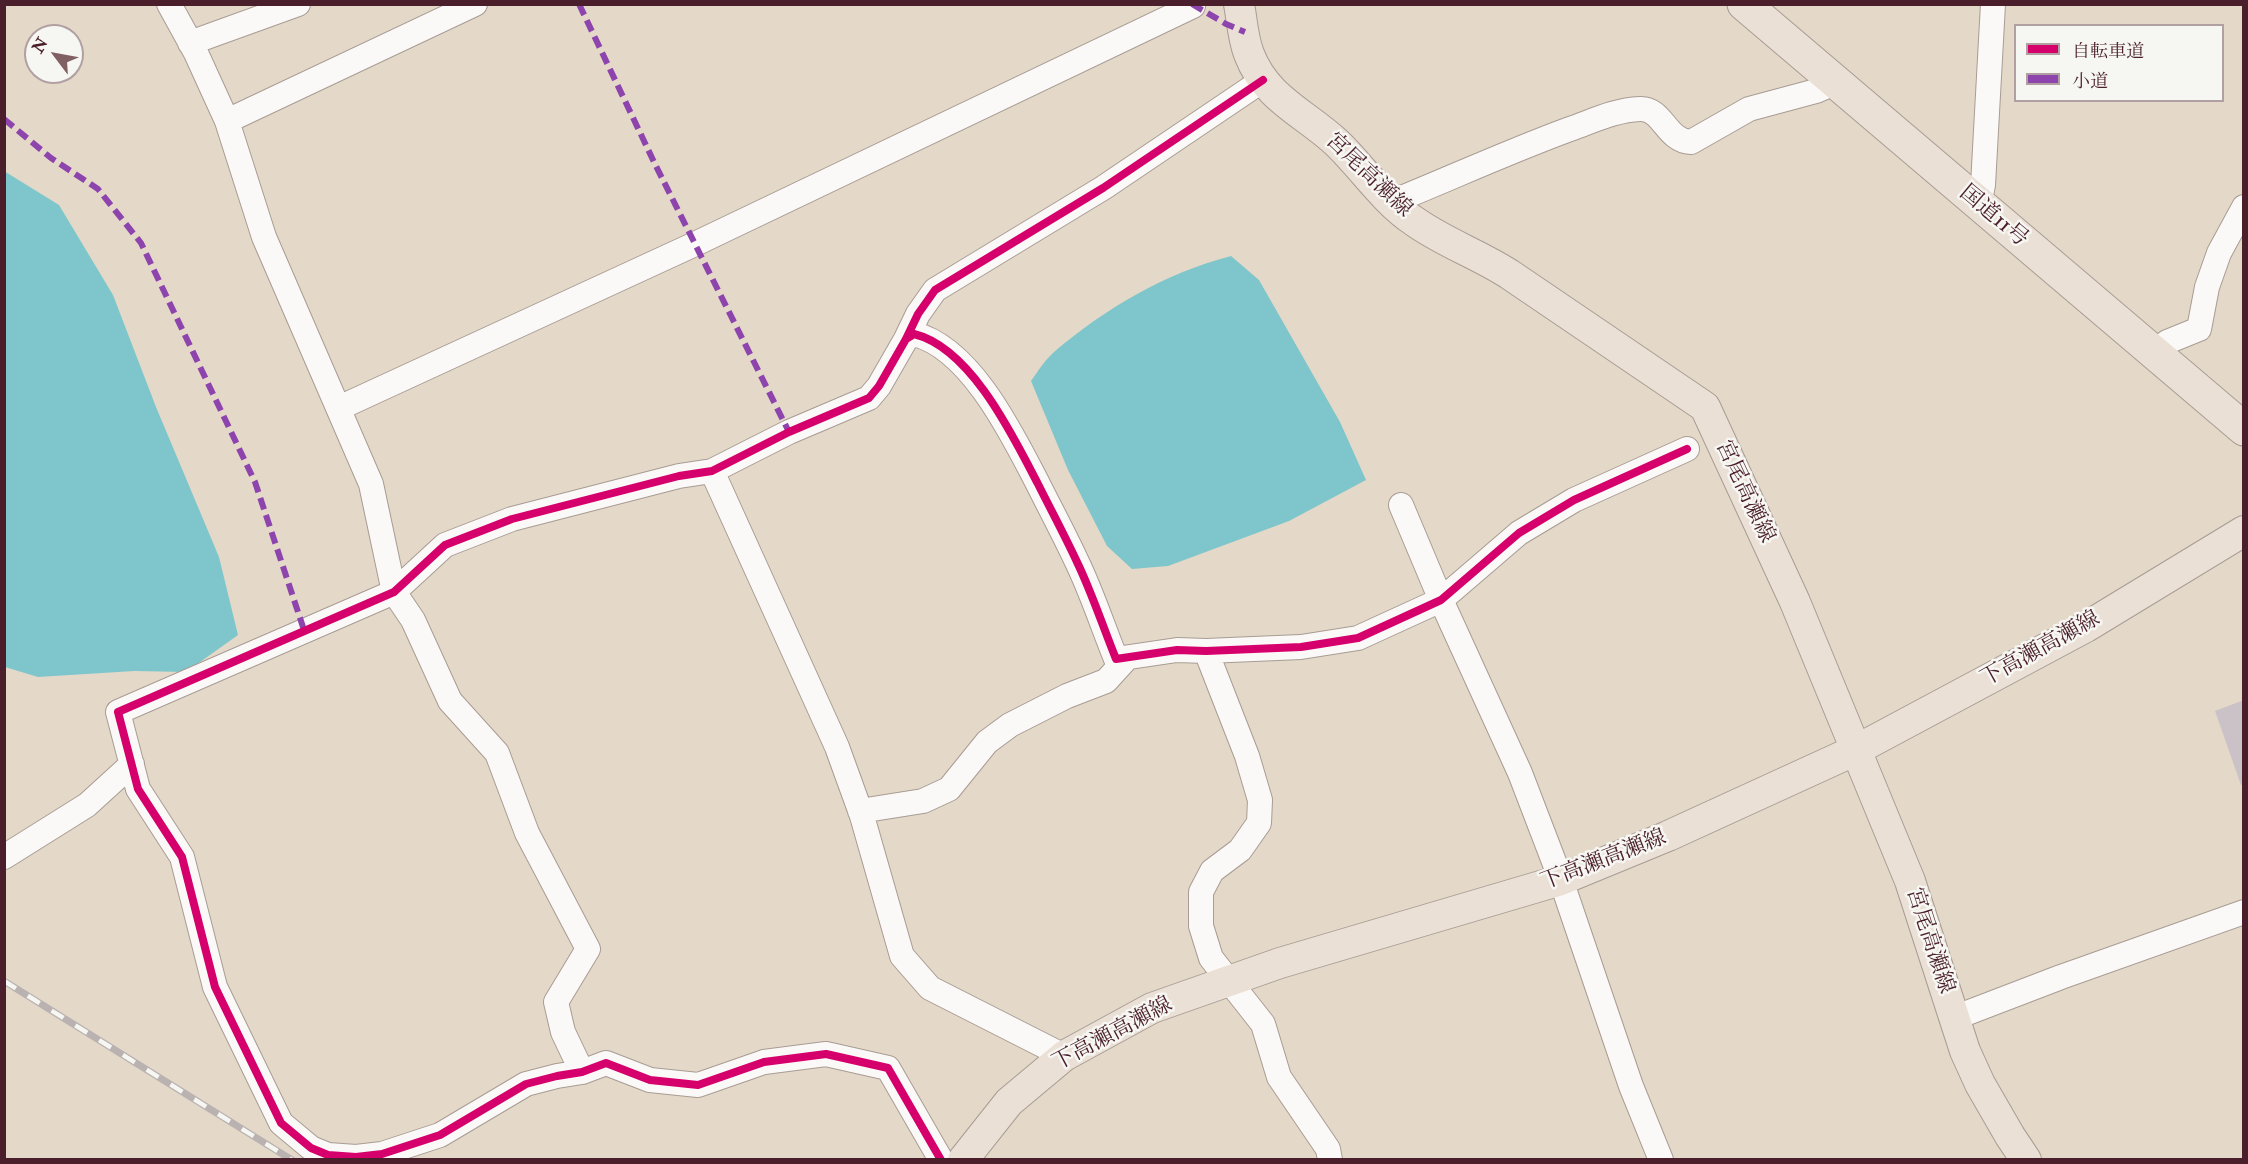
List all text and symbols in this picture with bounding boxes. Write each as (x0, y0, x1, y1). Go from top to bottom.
north arrow (24, 24, 84, 84)
legend (2014, 24, 2224, 102)
text: N (28, 34, 53, 57)
text: 自転車道 (2072, 40, 2144, 63)
text: 小道 (2072, 70, 2108, 93)
street label: 宮尾高瀬線 (1319, 128, 1417, 224)
street label: 国道11号 (1953, 181, 2033, 253)
street label: 宮尾高瀬線 (1709, 437, 1779, 547)
street label: 下高瀬高瀬線 (1977, 606, 2105, 694)
street label: 下高瀬高瀬線 (1538, 825, 1670, 897)
street label: 宮尾高瀬線 (1899, 885, 1959, 997)
street label: 下高瀬高瀬線 (1049, 992, 1177, 1078)

